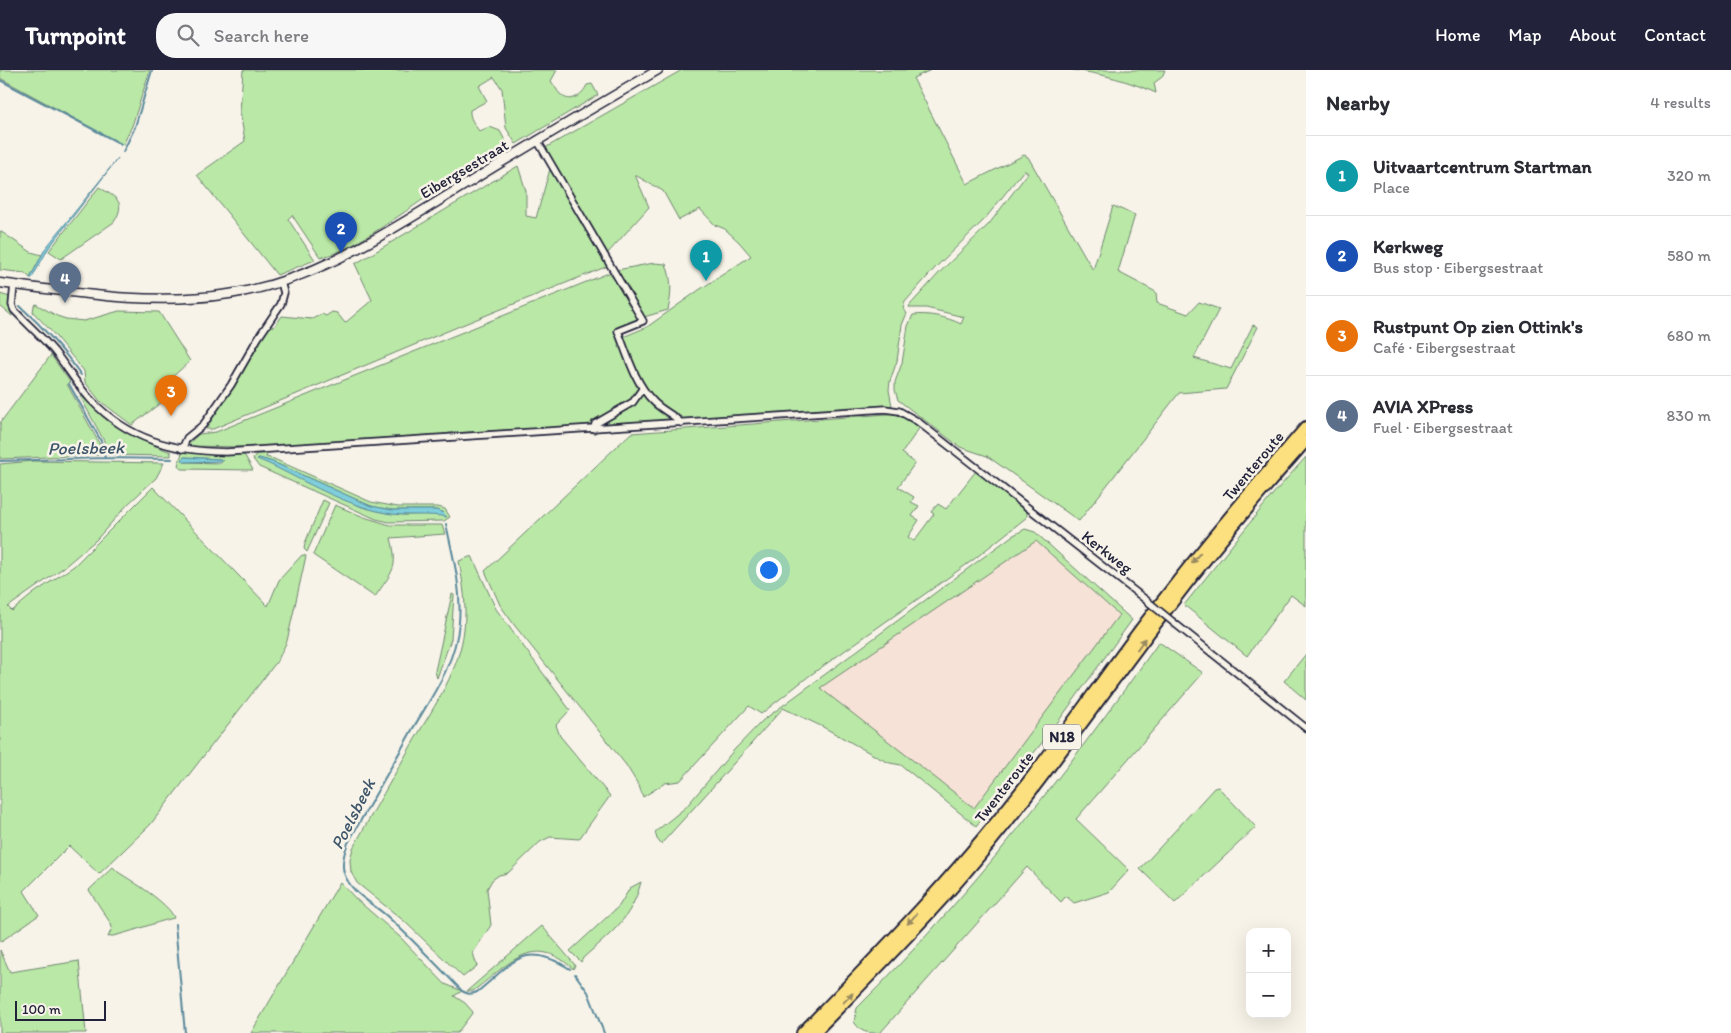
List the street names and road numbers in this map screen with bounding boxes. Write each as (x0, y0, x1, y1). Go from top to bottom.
street label: Eibergsestraat (416, 135, 512, 203)
street label: Twenteroute (1218, 427, 1288, 505)
street label: Kerkweg (1078, 526, 1137, 578)
road number: N18 (1043, 724, 1081, 750)
street label: Twenteroute (970, 748, 1038, 826)

